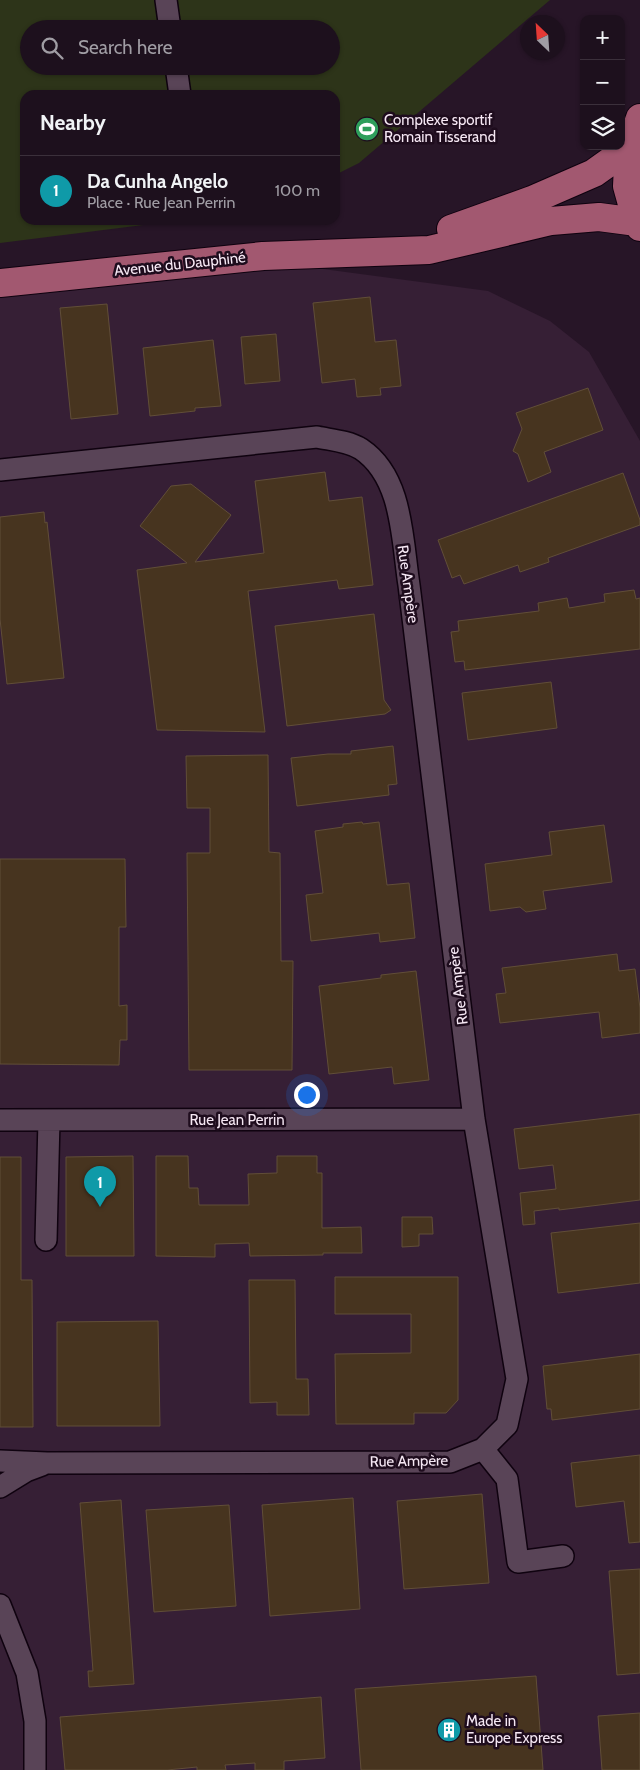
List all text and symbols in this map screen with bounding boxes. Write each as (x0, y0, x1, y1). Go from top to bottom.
north arrow (520, 15, 565, 60)
map controls (580, 15, 625, 150)
button: + (580, 15, 625, 60)
search box (20, 20, 340, 75)
icon: search (38, 34, 66, 62)
text: Search here (78, 36, 172, 59)
button: − (580, 60, 625, 105)
button: layers (580, 105, 625, 150)
text: Nearby (40, 110, 106, 135)
place label: Complexe sportif Romain Tisserand (384, 111, 496, 146)
sports icon: Complexe sportif Romain Tisserand (354, 116, 380, 142)
text: Da Cunha Angelo (87, 170, 228, 193)
text: 1 (53, 181, 59, 200)
text: 100 m (275, 181, 320, 200)
text: Place · Rue Jean Perrin (87, 193, 235, 212)
street label: Avenue du Dauphiné (113, 248, 247, 280)
street label: Rue Ampère (394, 544, 422, 624)
street label: Rue Ampère (444, 946, 472, 1026)
your location (294, 1082, 320, 1108)
street label: Rue Jean Perrin (189, 1111, 285, 1129)
pin: 1 (84, 1166, 116, 1207)
street label: Rue Ampère (370, 1451, 449, 1471)
place label: Made in Europe Express (466, 1712, 563, 1747)
building icon: Made in Europe Express (436, 1717, 462, 1743)

